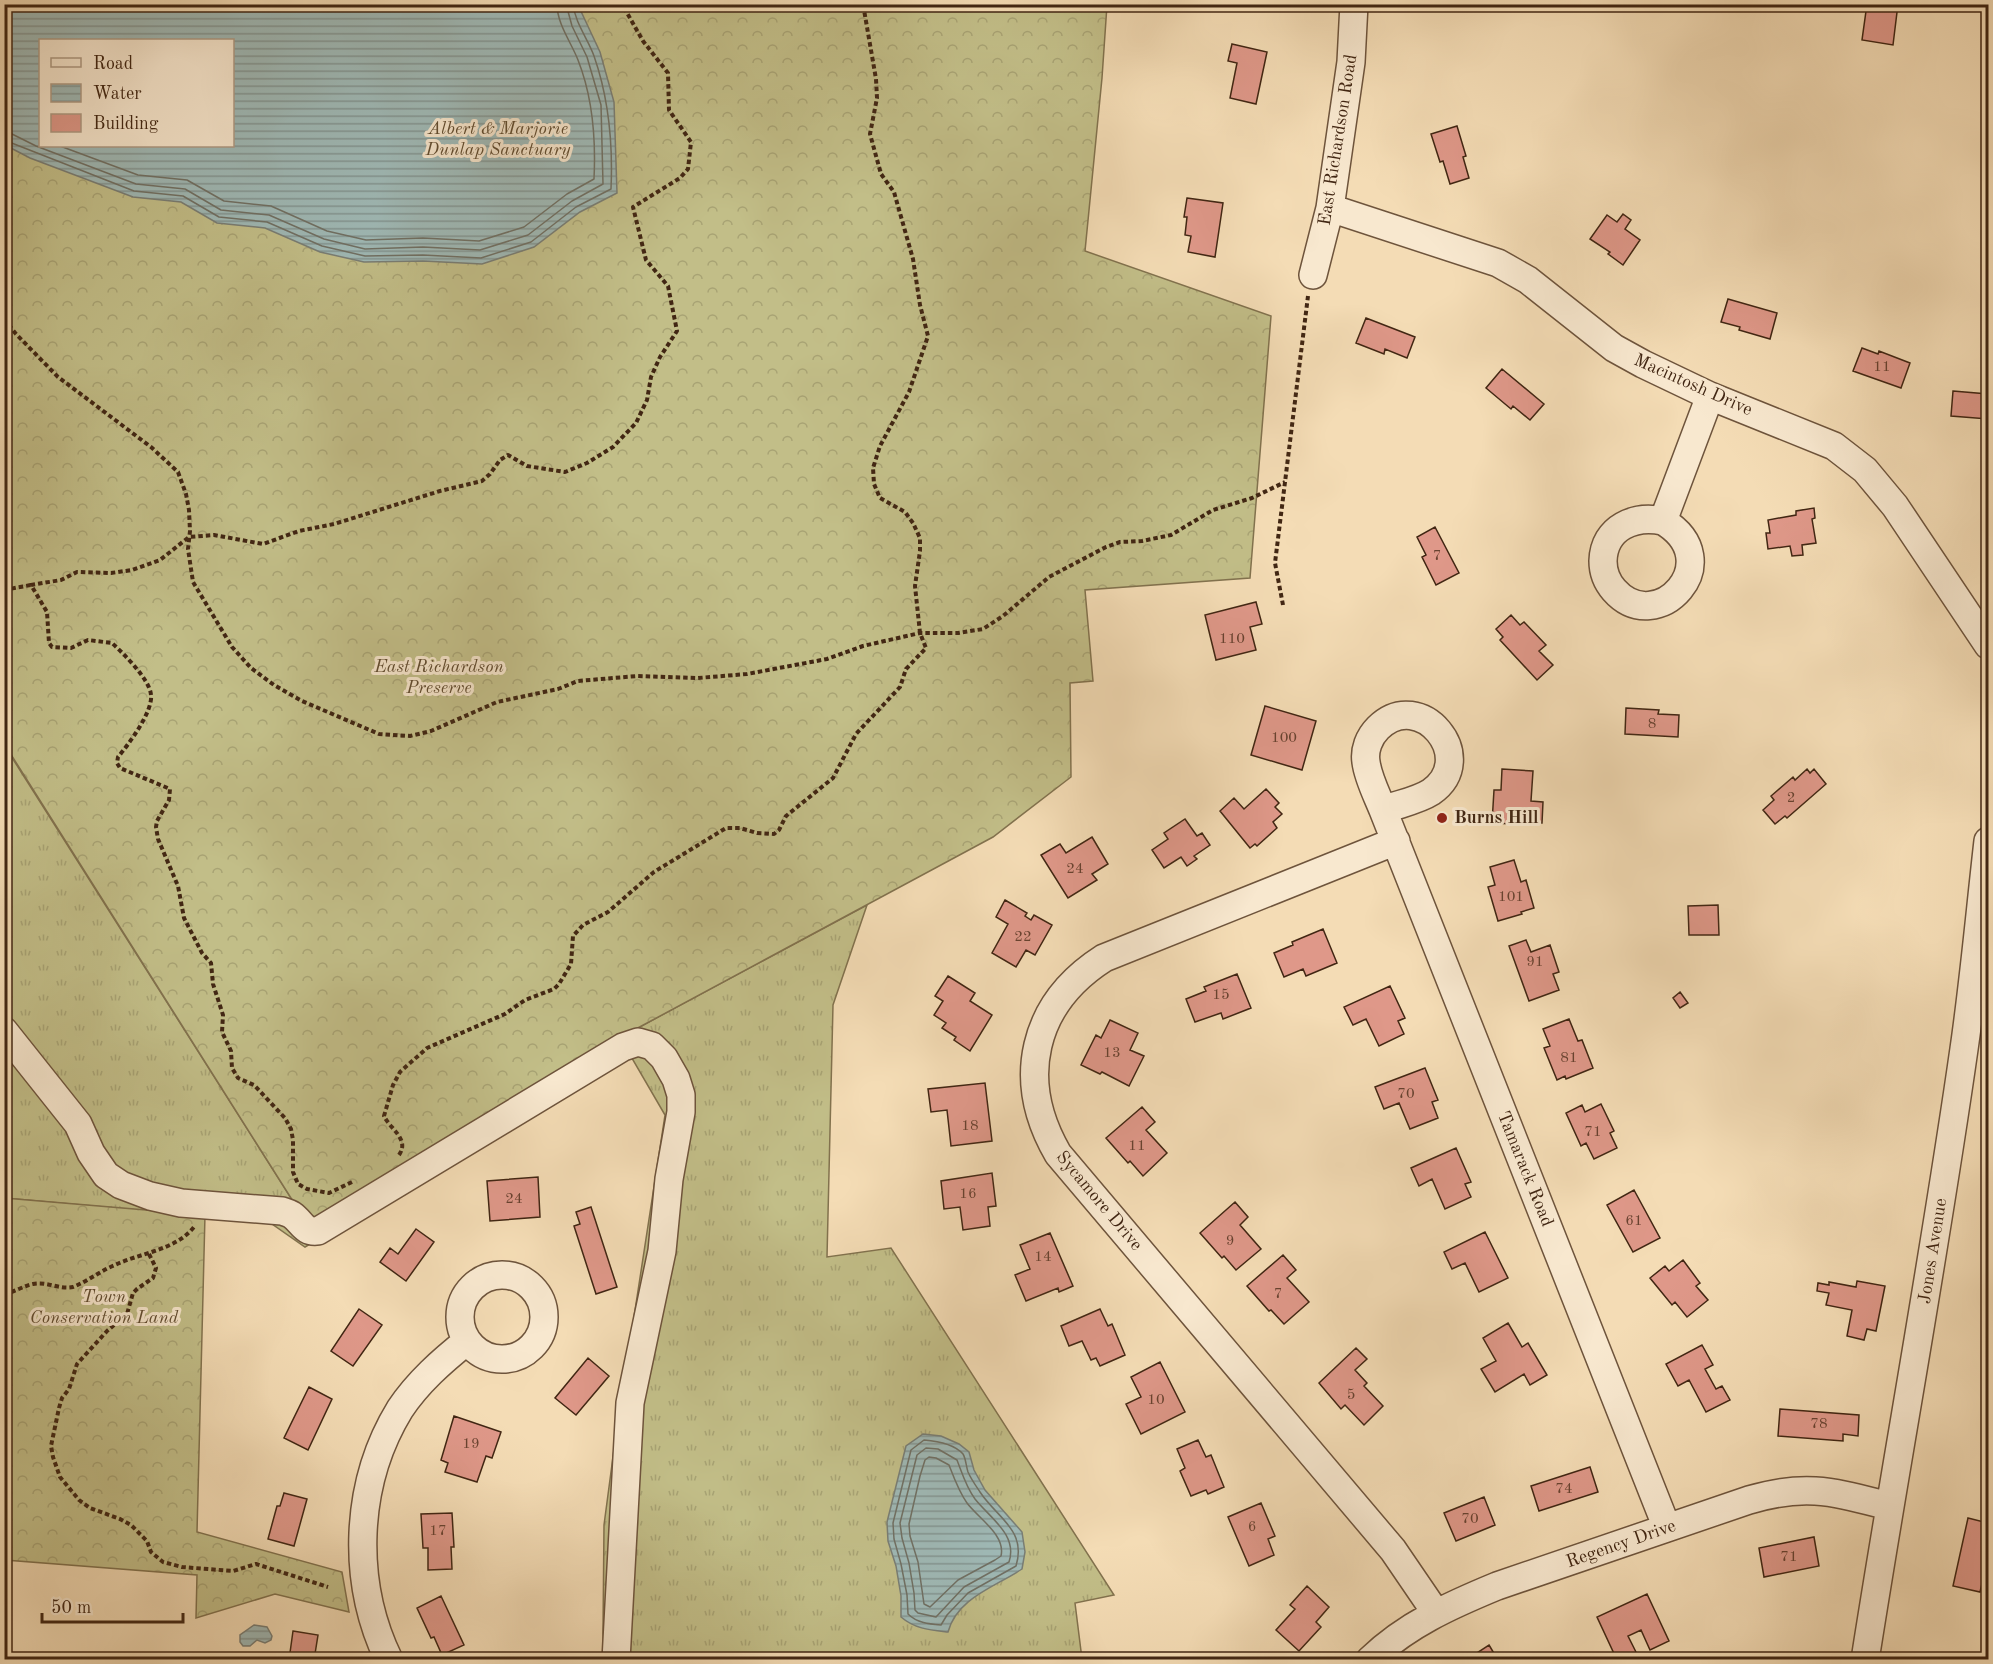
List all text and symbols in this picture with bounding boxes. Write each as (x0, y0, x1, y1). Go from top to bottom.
legend (39, 39, 234, 147)
street label: East Richardson Road (1316, 53, 1360, 227)
text: Road (93, 55, 133, 73)
text: Water (93, 85, 142, 103)
text: Building (93, 115, 159, 133)
park label: Albert & Marjorie Dunlap Sanctuary (424, 120, 571, 159)
street label: Macintosh Drive (1631, 351, 1755, 419)
house number: 11 (1873, 360, 1891, 375)
house number: 7 (1433, 549, 1441, 564)
house number: 110 (1219, 632, 1245, 647)
park label: East Richardson Preserve (373, 658, 504, 697)
house number: 8 (1648, 717, 1656, 732)
house number: 100 (1271, 731, 1297, 746)
house number: 2 (1787, 791, 1795, 806)
place label: Burns Hill (1454, 809, 1539, 827)
marker: Burns Hill (1435, 811, 1449, 825)
house number: 24 (1066, 862, 1084, 877)
house number: 101 (1498, 890, 1524, 905)
house number: 22 (1014, 930, 1032, 945)
house number: 91 (1526, 955, 1544, 970)
house number: 15 (1212, 988, 1230, 1003)
house number: 13 (1103, 1046, 1121, 1061)
house number: 81 (1560, 1051, 1578, 1066)
house number: 70 (1397, 1087, 1415, 1102)
street label: Tamarack Road (1494, 1109, 1556, 1229)
house number: 18 (961, 1119, 979, 1134)
house number: 71 (1584, 1125, 1602, 1140)
house number: 11 (1128, 1139, 1146, 1154)
street label: Sycamore Drive (1052, 1148, 1146, 1254)
house number: 16 (959, 1187, 977, 1202)
house number: 24 (505, 1192, 523, 1207)
street label: Jones Avenue (1916, 1197, 1950, 1305)
house number: 61 (1625, 1214, 1643, 1229)
house number: 9 (1226, 1234, 1234, 1249)
house number: 14 (1034, 1250, 1052, 1265)
house number: 7 (1274, 1287, 1282, 1302)
park label: Town Conservation Land (30, 1288, 179, 1327)
house number: 5 (1347, 1388, 1355, 1403)
house number: 10 (1147, 1393, 1165, 1408)
house number: 78 (1810, 1417, 1828, 1432)
house number: 19 (462, 1437, 480, 1452)
house number: 74 (1555, 1482, 1573, 1497)
house number: 70 (1461, 1512, 1479, 1527)
street label: Regency Drive (1564, 1517, 1678, 1571)
house number: 6 (1248, 1520, 1256, 1535)
house number: 17 (429, 1524, 447, 1539)
house number: 71 (1780, 1550, 1798, 1565)
scale bar (42, 1586, 183, 1624)
text: 50 m (51, 1599, 91, 1617)

